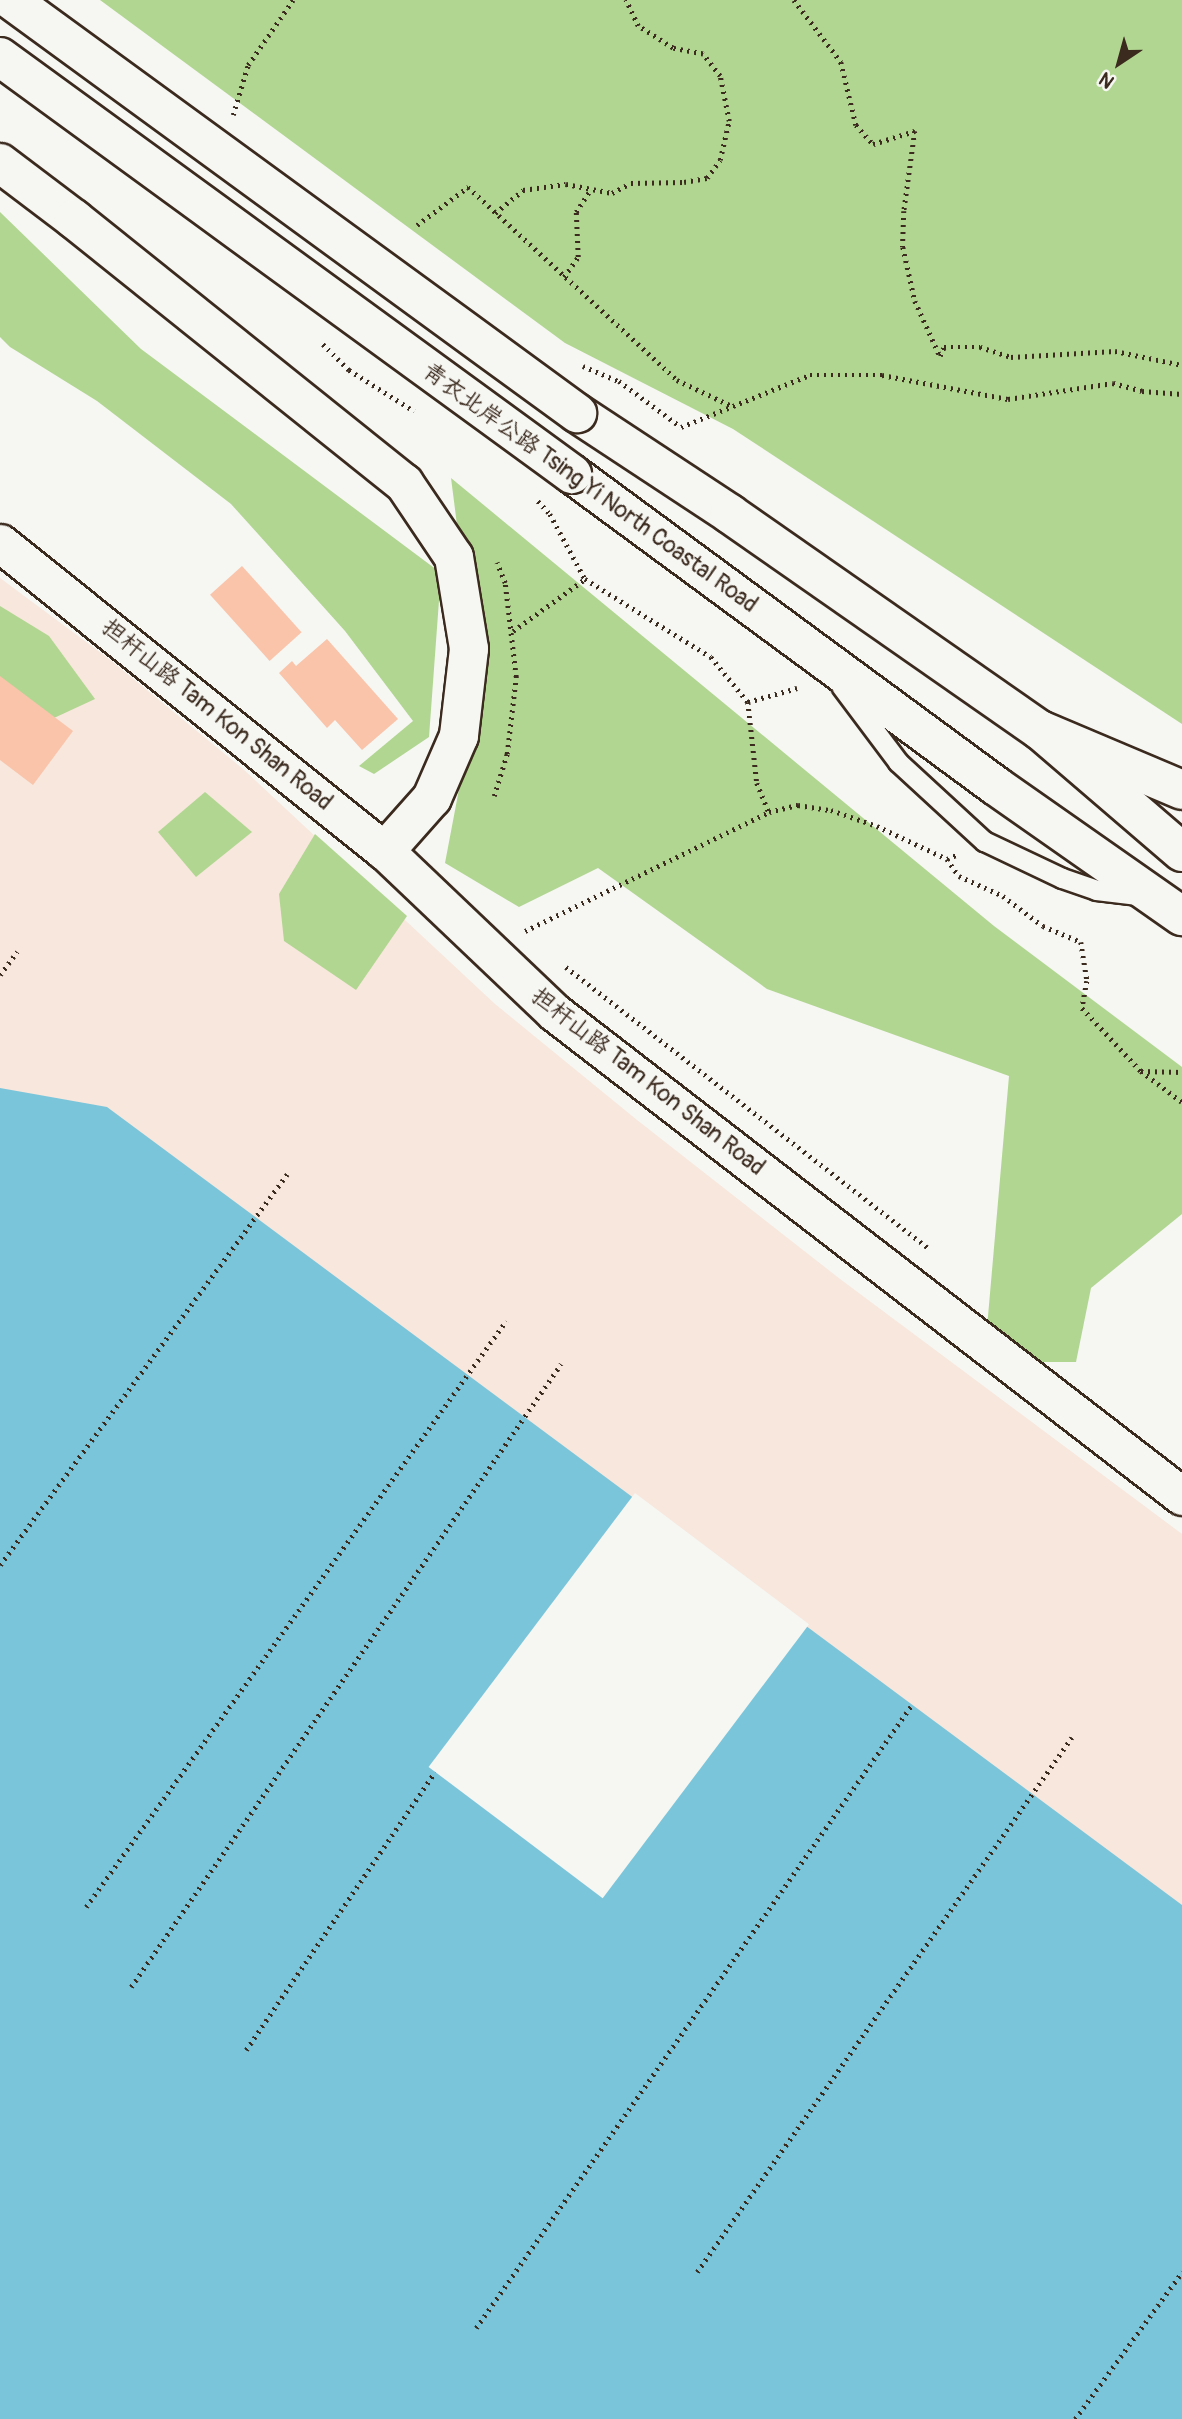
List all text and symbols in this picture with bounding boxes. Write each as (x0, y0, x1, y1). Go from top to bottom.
north arrow (1084, 28, 1154, 98)
text: N (1094, 67, 1119, 93)
street label: 青衣北岸公路 Tsing Yi North Coastal Road (417, 357, 763, 619)
street label: 担杆山路 Tam Kon Shan Road (96, 614, 338, 816)
street label: 担杆山路 Tam Kon Shan Road (526, 982, 770, 1182)

